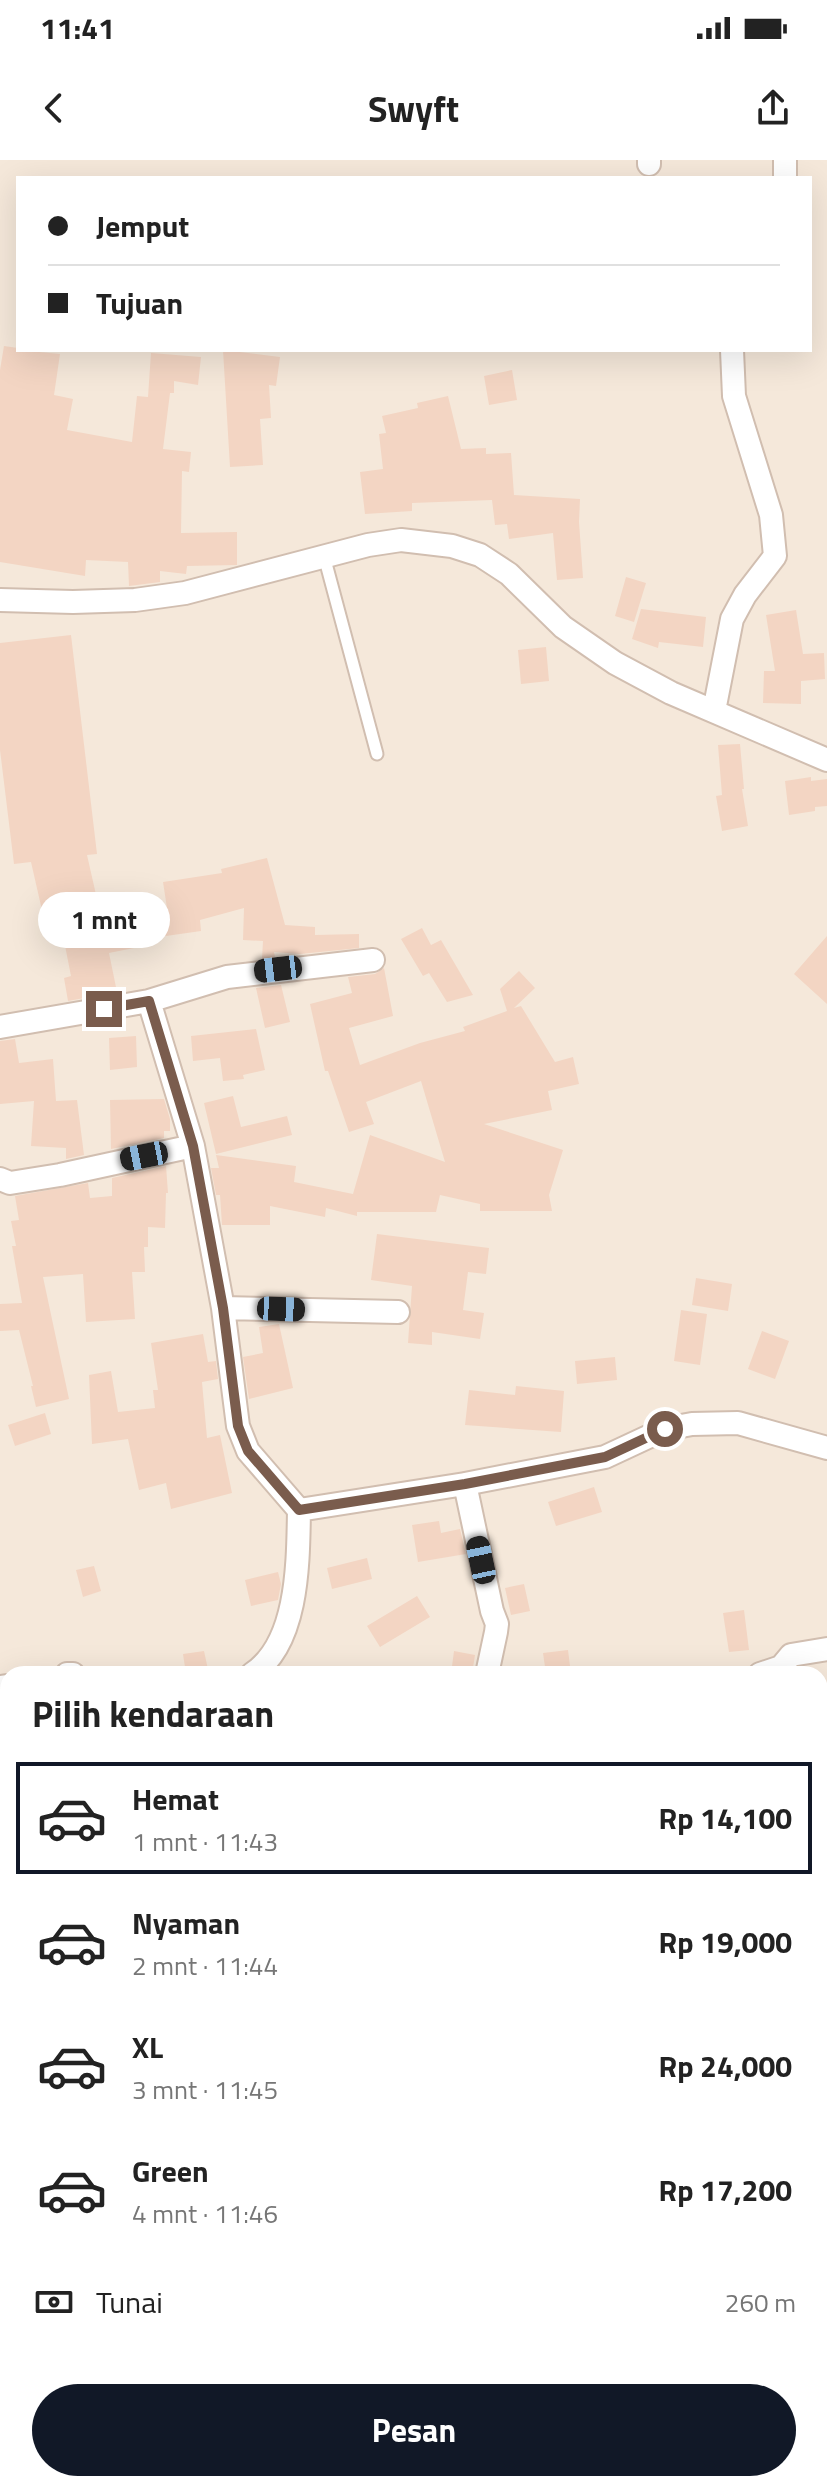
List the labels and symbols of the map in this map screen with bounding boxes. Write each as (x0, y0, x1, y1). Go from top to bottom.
callout: 1 mnt (38, 893, 170, 949)
car (253, 954, 303, 984)
route end (86, 991, 122, 1027)
car (118, 1140, 170, 1172)
car (257, 1296, 305, 1322)
route start (647, 1411, 683, 1447)
car (464, 1534, 498, 1586)

